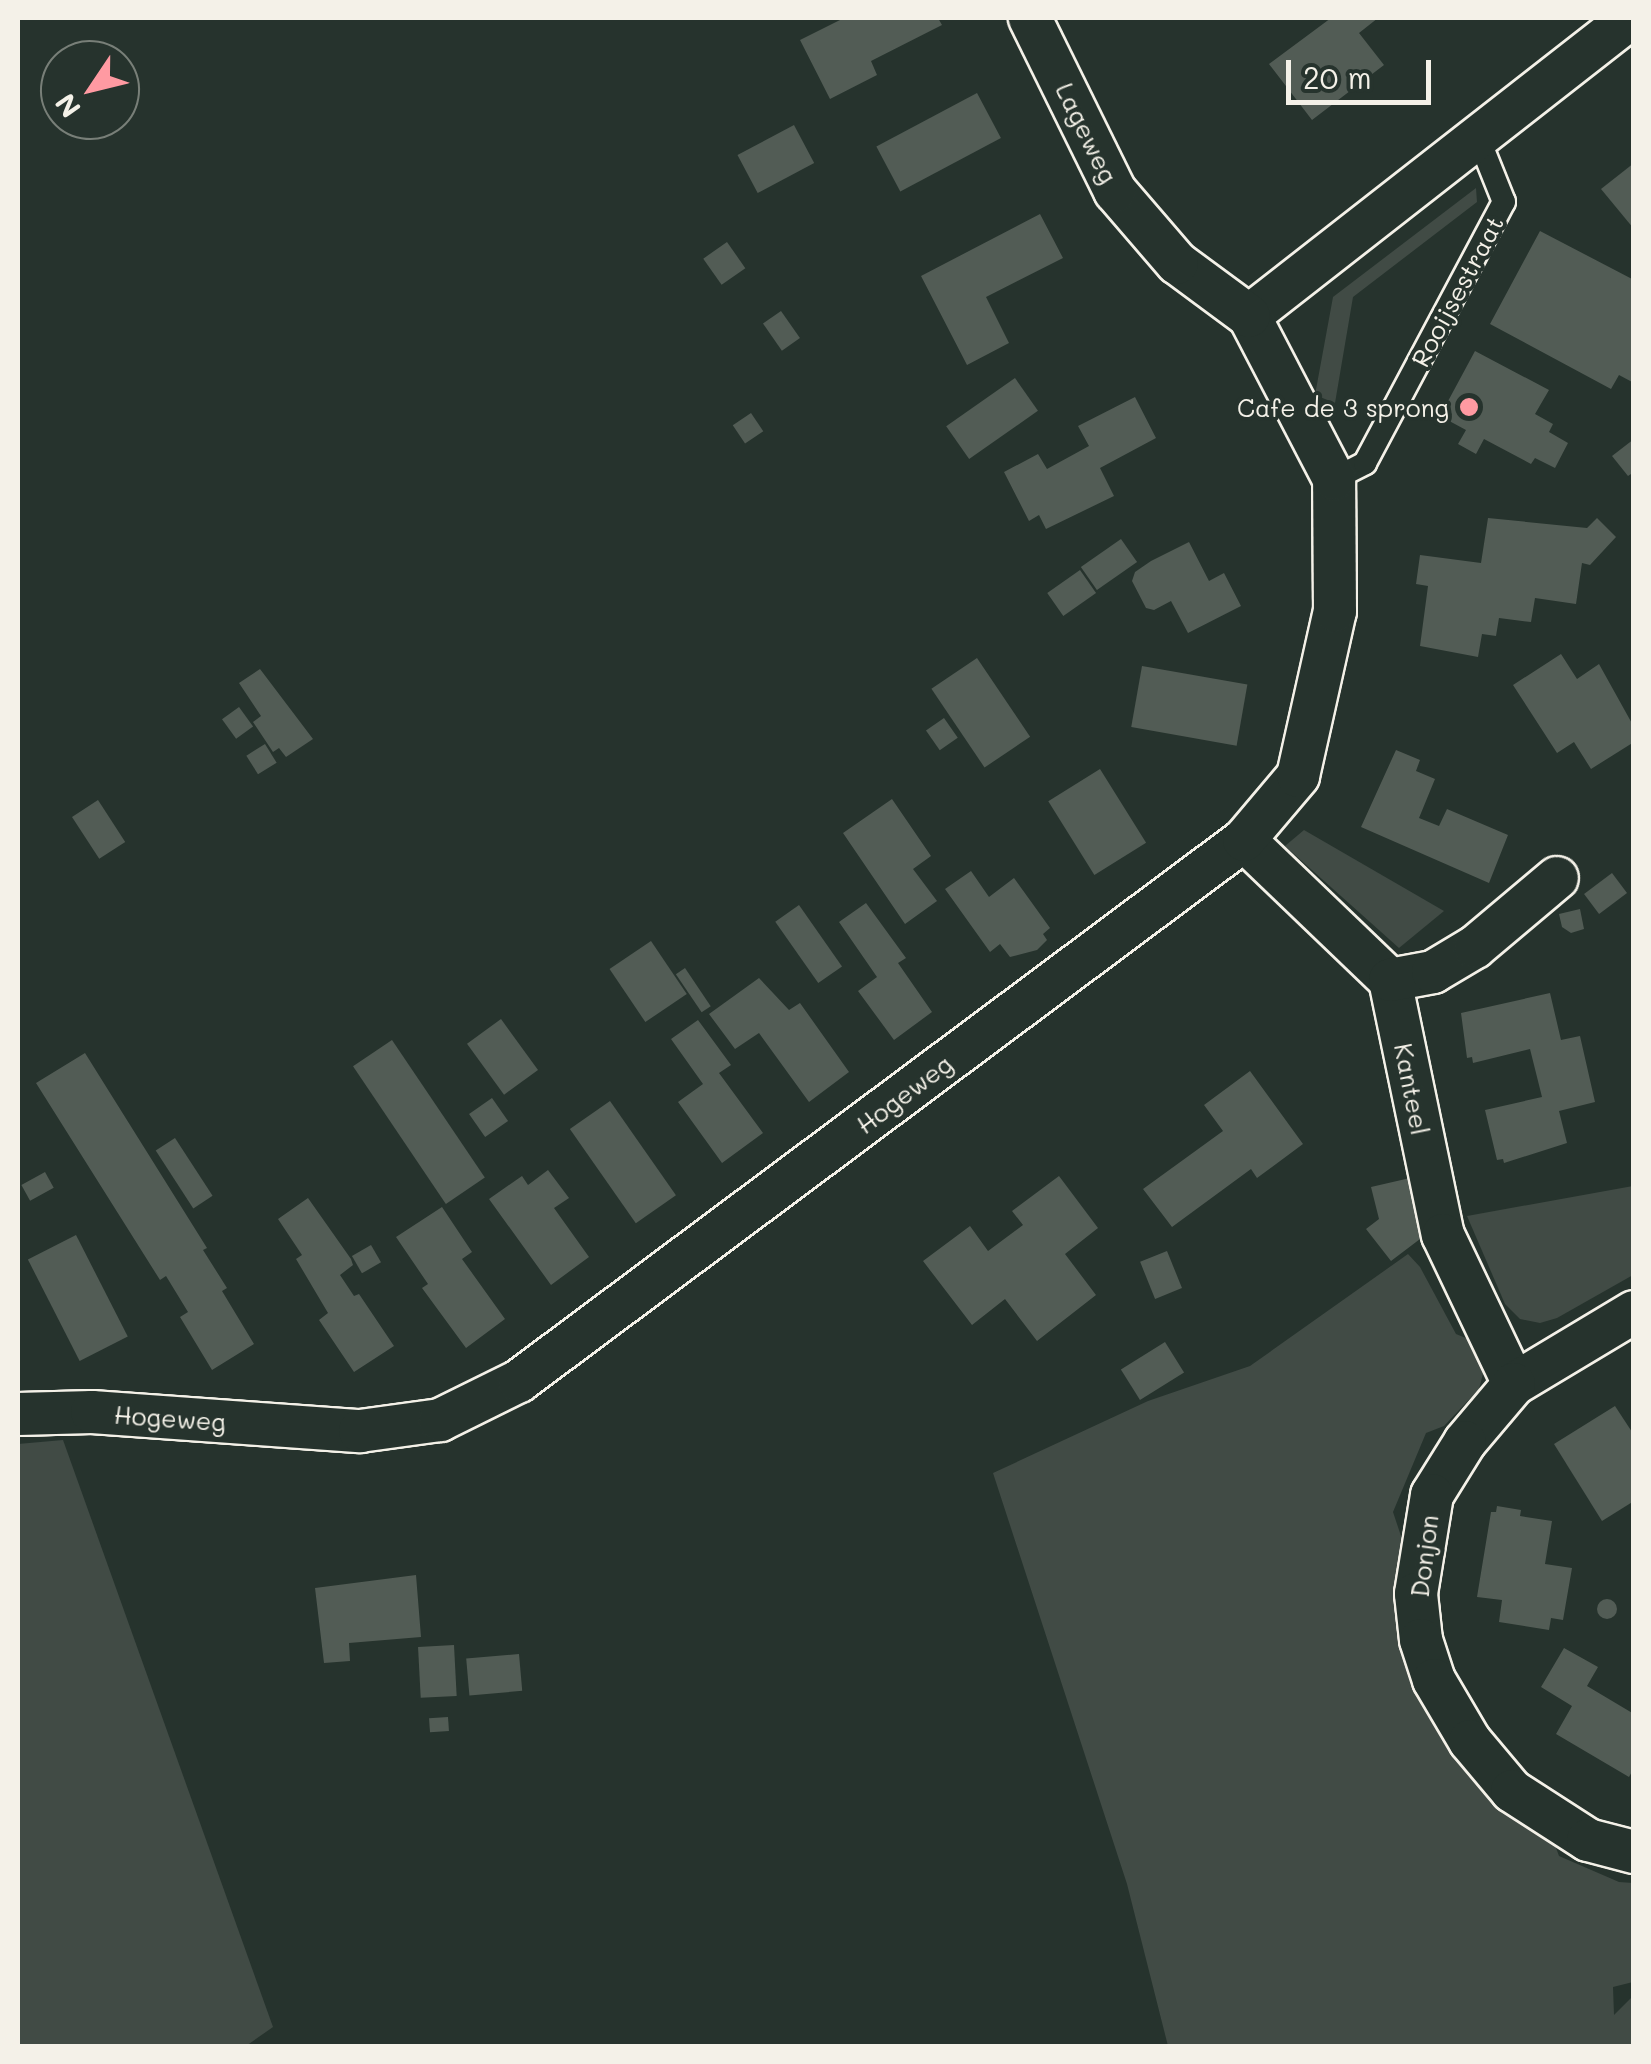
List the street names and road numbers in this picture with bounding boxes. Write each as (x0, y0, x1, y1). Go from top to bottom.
street label: Lageweg (1050, 78, 1124, 188)
street label: Rooijsestraat (1405, 210, 1509, 372)
street label: Kanteel (1388, 1041, 1436, 1137)
street label: Hogeweg (850, 1048, 958, 1140)
street label: Hogeweg (113, 1399, 227, 1437)
street label: Donjon (1404, 1513, 1444, 1599)

